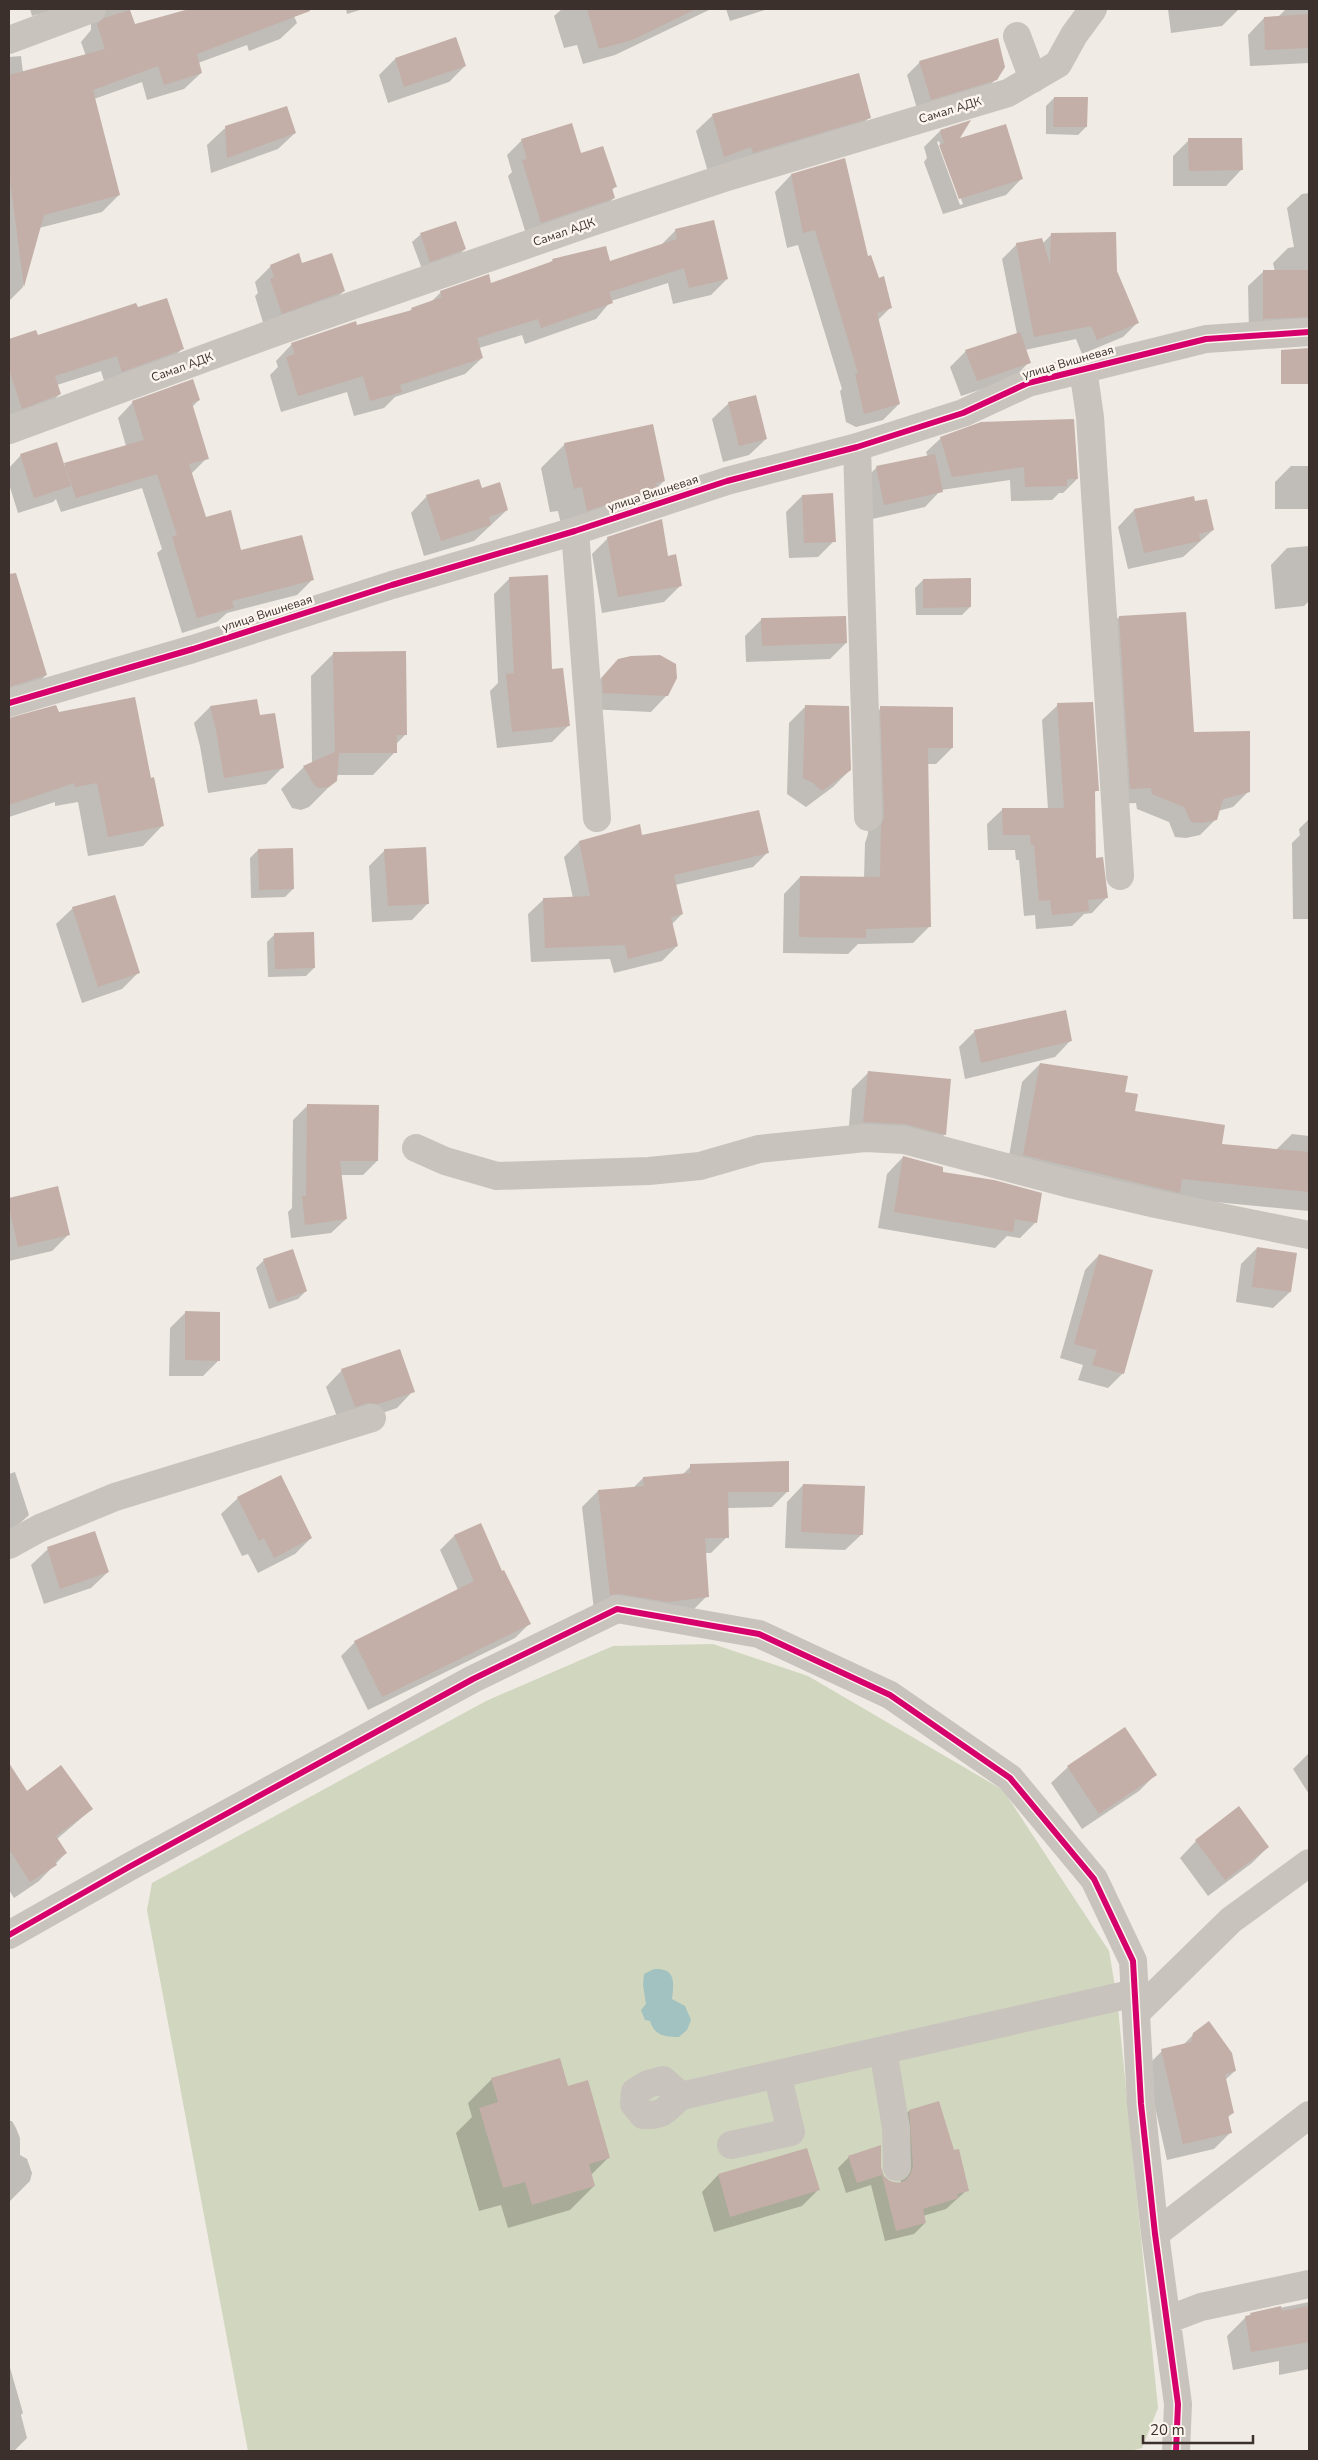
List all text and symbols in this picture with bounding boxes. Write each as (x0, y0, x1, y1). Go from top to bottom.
street label: Самал АДК (917, 93, 983, 127)
street label: Самал АДК (531, 214, 597, 250)
street label: улица Вишневая (1020, 341, 1116, 383)
street label: Самал АДК (149, 348, 215, 386)
street label: улица Вишневая (606, 471, 700, 515)
street label: улица Вишневая (220, 591, 314, 635)
scale bar (1143, 2412, 1253, 2444)
text: 20 m (1150, 2420, 1185, 2440)

